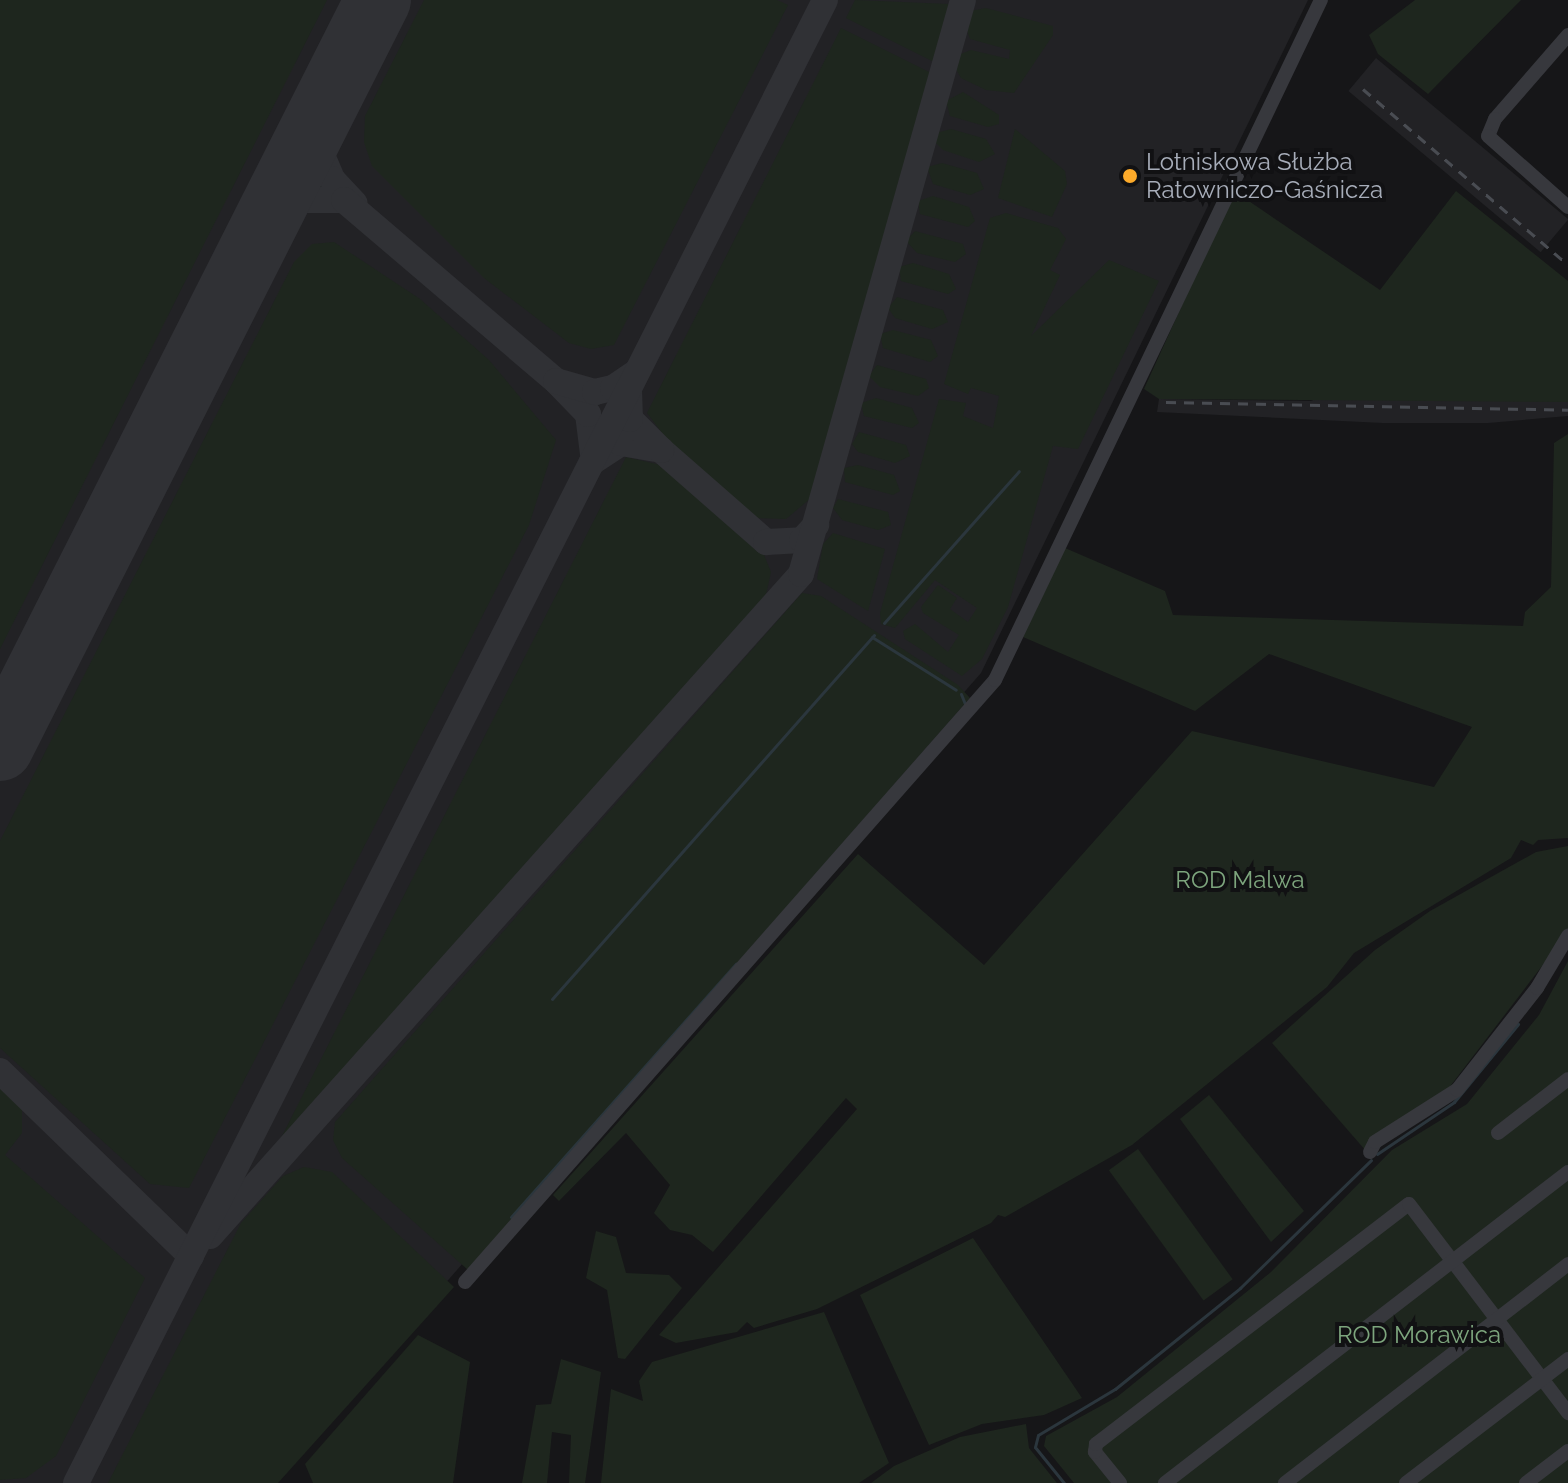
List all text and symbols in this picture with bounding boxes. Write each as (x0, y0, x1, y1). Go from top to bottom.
place label: Lotniskowa Służba Ratowniczo-Gaśnicza (1146, 148, 1383, 204)
marker: Lotniskowa Służba Ratowniczo-Gaśnicza (1121, 167, 1139, 185)
park label: ROD Malwa (1175, 866, 1305, 894)
park label: ROD Morawica (1337, 1321, 1501, 1349)

